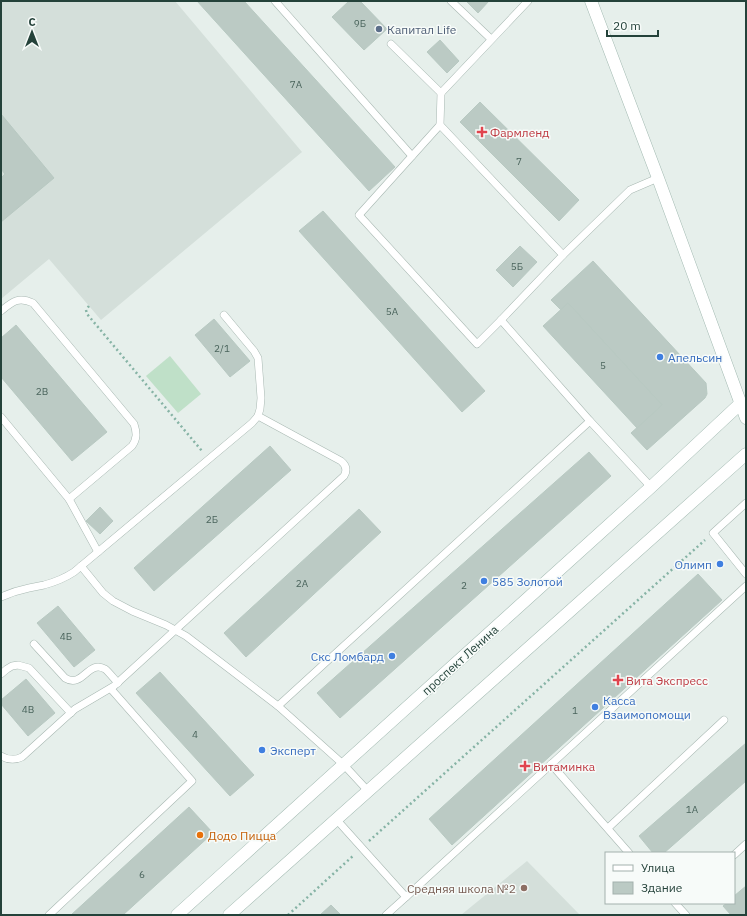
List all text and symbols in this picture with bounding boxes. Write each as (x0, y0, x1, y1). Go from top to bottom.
north arrow (12, 12, 52, 52)
scale bar (607, 12, 658, 38)
text: С (28, 15, 36, 29)
house number: 9Б (354, 17, 366, 30)
text: 20 m (613, 18, 641, 33)
place label: Капитал Life (387, 22, 457, 37)
marker: Капитал Life (374, 24, 384, 34)
house number: 7А (290, 78, 303, 91)
place label: Фармленд (490, 125, 549, 140)
marker: Фармленд (477, 127, 487, 137)
house number: 7 (516, 155, 522, 168)
house number: 5Б (511, 260, 523, 273)
house number: 5А (386, 305, 399, 318)
house number: 2/1 (214, 342, 230, 355)
place label: Апельсин (668, 350, 722, 365)
marker: Апельсин (655, 352, 665, 362)
house number: 5 (600, 359, 606, 372)
house number: 2В (36, 385, 48, 398)
house number: 2Б (206, 513, 218, 526)
place label: Олимп (675, 557, 712, 572)
marker: Олимп (715, 559, 725, 569)
place label: 585 Золотой (492, 574, 563, 589)
marker: 585 Золотой (479, 576, 489, 586)
house number: 2А (296, 577, 309, 590)
house number: 2 (461, 579, 467, 592)
street label: проспект Ленина (419, 621, 502, 698)
house number: 4Б (60, 630, 72, 643)
place label: Скс Ломбард (311, 649, 384, 664)
marker: Скс Ломбард (387, 651, 397, 661)
place label: Вита Экспресс (626, 673, 708, 688)
marker: Вита Экспресс (613, 675, 623, 685)
place label: Касса Взаимопомощи (603, 693, 691, 722)
marker: Касса Взаимопомощи (590, 702, 600, 712)
house number: 4В (22, 703, 34, 716)
house number: 1 (572, 704, 578, 717)
house number: 4 (192, 728, 198, 741)
place label: Эксперт (270, 743, 316, 758)
marker: Эксперт (257, 745, 267, 755)
place label: Витаминка (533, 759, 596, 774)
marker: Витаминка (520, 761, 530, 771)
house number: 1А (686, 803, 699, 816)
place label: Додо Пицца (208, 828, 277, 843)
marker: Додо Пицца (195, 830, 205, 840)
legend (605, 852, 735, 904)
text: Улица (641, 860, 675, 875)
house number: 6 (139, 868, 145, 881)
text: Здание (641, 880, 683, 895)
place label: Средняя школа №2 (407, 881, 516, 896)
marker: Средняя школа №2 (519, 883, 529, 893)

